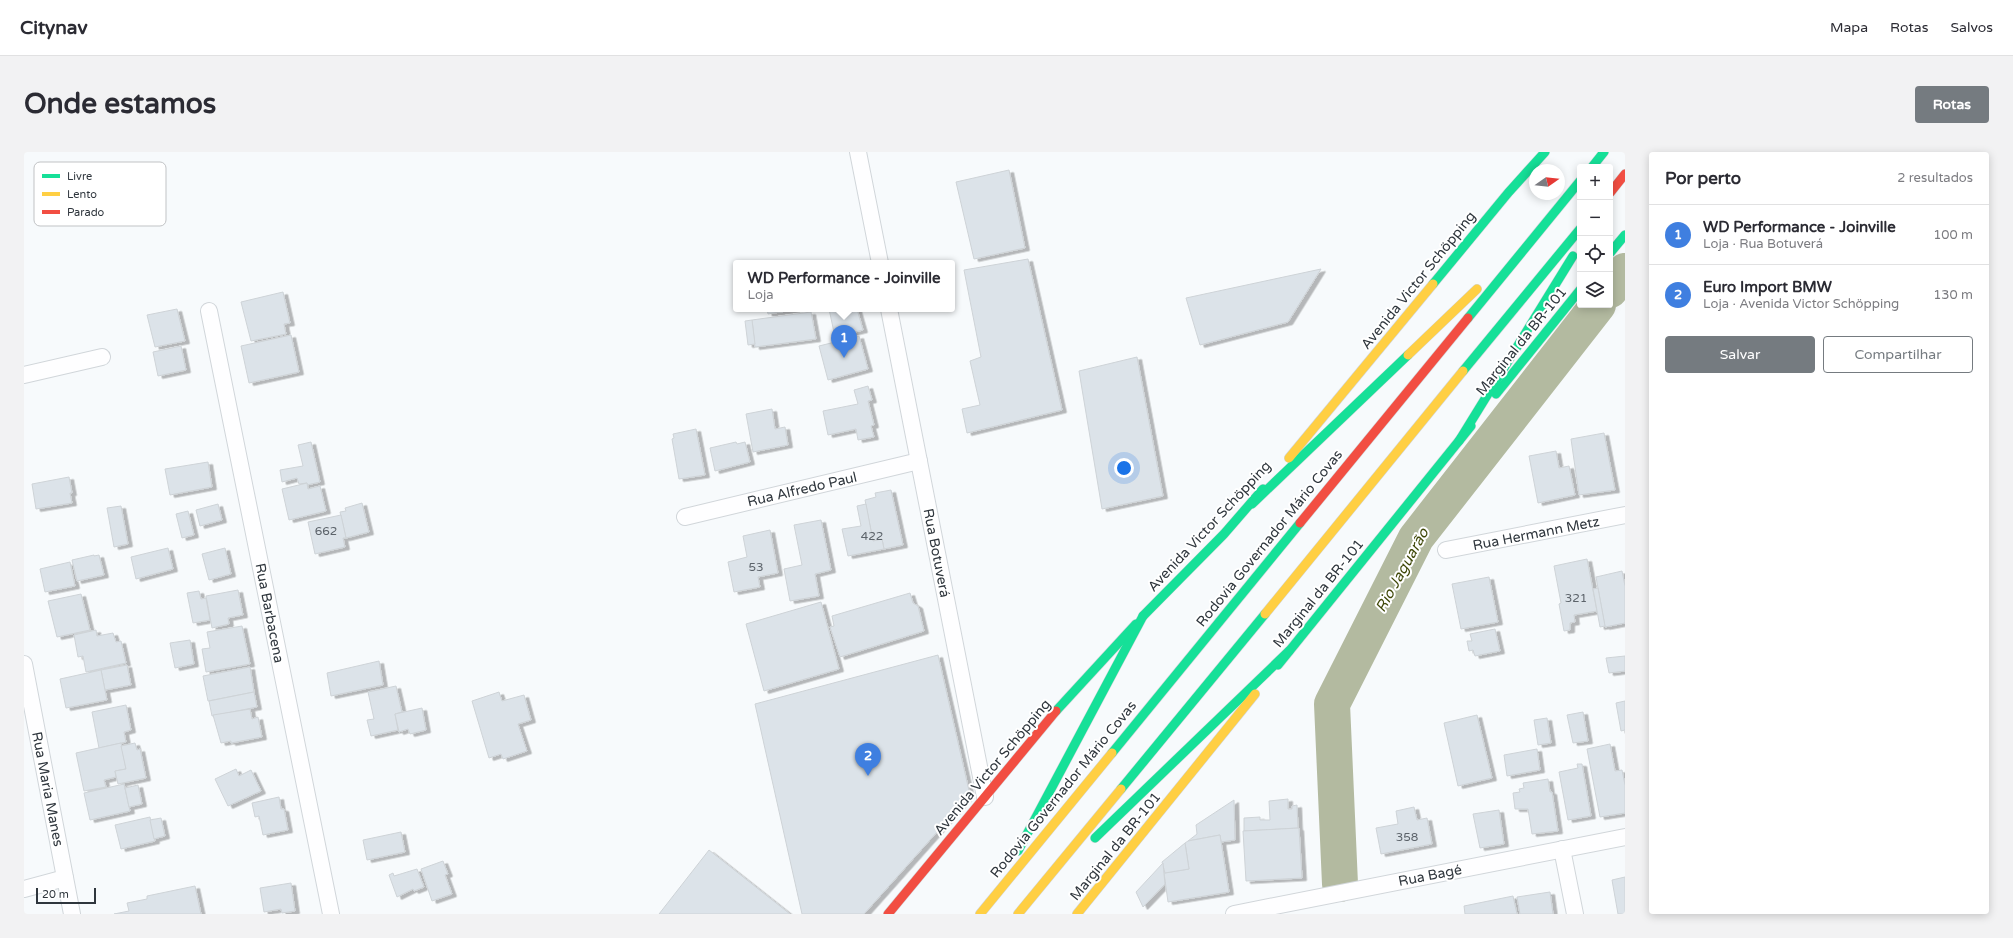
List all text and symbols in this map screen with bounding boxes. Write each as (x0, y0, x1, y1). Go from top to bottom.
text: Citynav (20, 17, 87, 39)
text: Mapa (1830, 19, 1868, 36)
text: Rotas (1890, 19, 1928, 36)
text: Salvos (1950, 19, 1993, 36)
button: Rotas (1915, 86, 1989, 123)
text: Onde estamos (24, 87, 216, 121)
legend (34, 162, 166, 226)
north arrow (1529, 164, 1565, 200)
map controls (1577, 164, 1613, 308)
button: + (1577, 164, 1613, 200)
text: Por perto (1665, 168, 1741, 189)
text: Livre (67, 170, 92, 183)
text: 2 resultados (1897, 170, 1973, 186)
text: Lento (67, 188, 97, 201)
button: − (1577, 200, 1613, 236)
text: Parado (67, 206, 105, 219)
street label: Avenida Victor Schöpping (1358, 208, 1479, 353)
text: WD Performance - Joinville (1703, 218, 1896, 236)
text: 1 (1674, 227, 1682, 243)
text: 100 m (1933, 227, 1973, 243)
button: locate (1577, 236, 1613, 272)
text: Loja · Rua Botuverá (1703, 236, 1823, 252)
popup (733, 260, 955, 312)
text: WD Performance - Joinville (748, 269, 940, 287)
button: layers (1577, 272, 1613, 308)
text: Euro Import BMW (1703, 278, 1832, 296)
street label: Marginal da BR-101 (1472, 284, 1570, 399)
text: Loja (748, 287, 774, 303)
text: 2 (1674, 287, 1682, 303)
text: 130 m (1933, 287, 1973, 303)
text: Loja · Avenida Victor Schöpping (1703, 296, 1899, 312)
pin: 1 (831, 325, 857, 358)
button: Salvar (1665, 336, 1815, 373)
button: Compartilhar (1823, 336, 1973, 373)
street label: Rodovia Governador Mário Covas (1193, 446, 1346, 630)
street label: Avenida Victor Schöpping (1144, 457, 1274, 595)
your location (1114, 458, 1134, 478)
street label: Rua Alfredo Paul (746, 469, 859, 510)
street label: Rua Botuverá (920, 507, 953, 599)
street label: Rua Hermann Metz (1471, 513, 1601, 554)
house number: 662 (315, 524, 337, 538)
water label: Rio Jaguarão (1372, 524, 1433, 615)
house number: 422 (861, 529, 883, 543)
street label: Marginal da BR-101 (1269, 536, 1367, 651)
house number: 53 (748, 560, 764, 574)
street label: Rua Barbacena (251, 562, 288, 664)
house number: 321 (1565, 591, 1587, 605)
street label: Avenida Victor Schöpping (930, 696, 1054, 839)
street label: Rodovia Governador Mário Covas (987, 697, 1140, 881)
street label: Rua Maria Manes (28, 730, 67, 848)
pin: 2 (855, 743, 881, 776)
street label: Marginal da BR-101 (1066, 789, 1164, 904)
house number: 358 (1396, 830, 1418, 844)
street label: Rua Bagé (1397, 861, 1463, 890)
scale bar (36, 886, 96, 905)
text: 20 m (42, 888, 69, 901)

